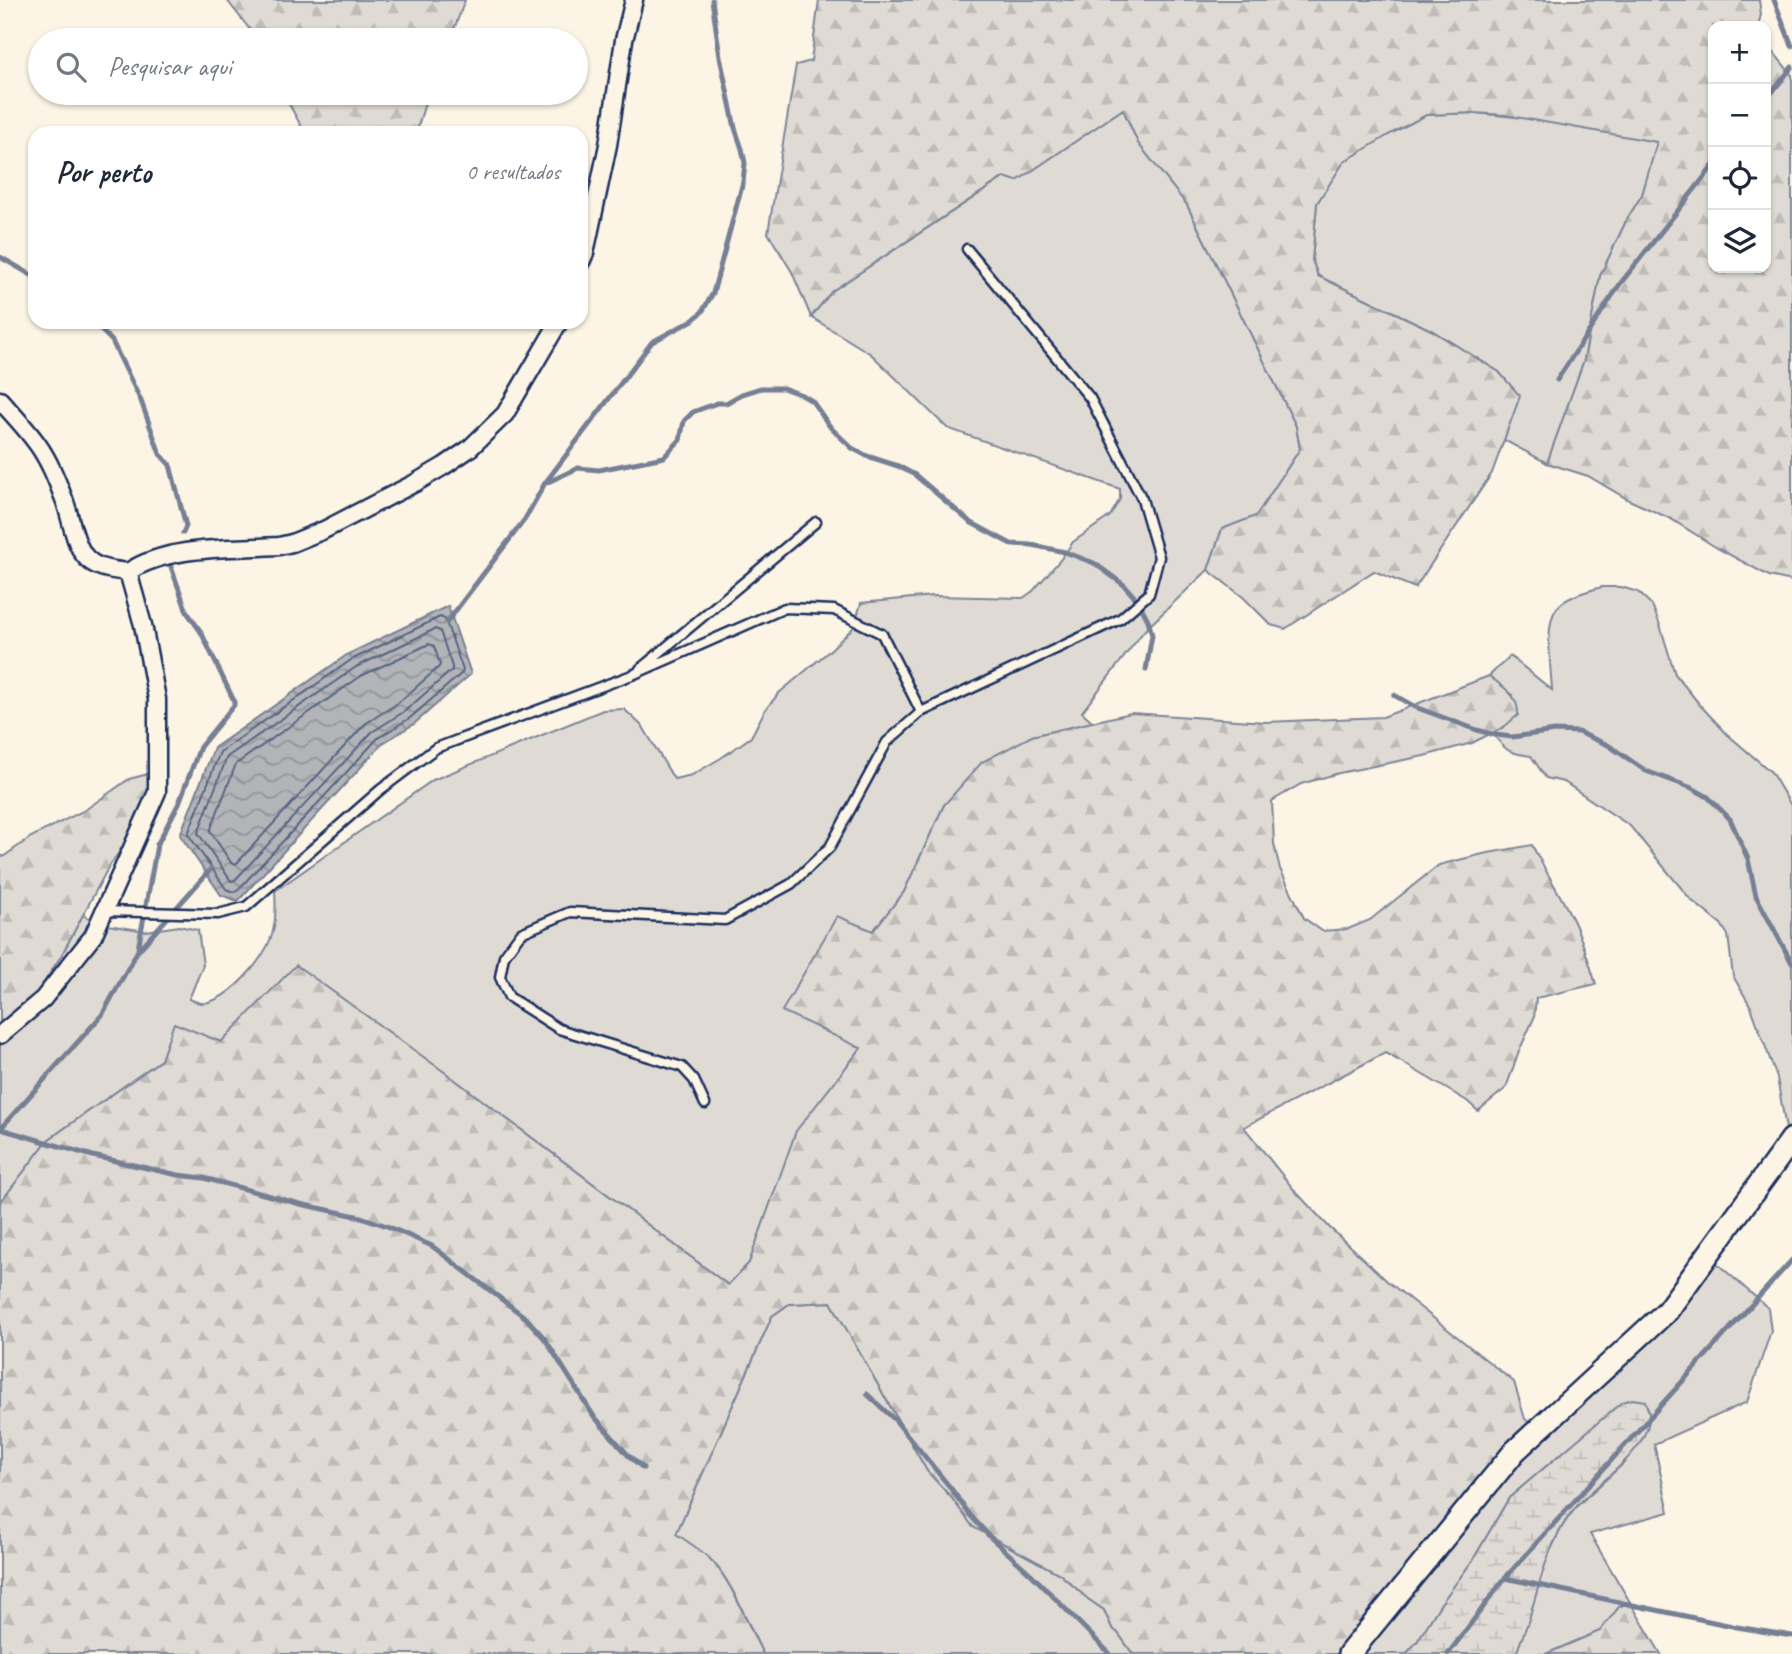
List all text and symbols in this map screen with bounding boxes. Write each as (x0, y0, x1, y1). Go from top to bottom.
map controls (1708, 21, 1771, 273)
button: + (1708, 21, 1771, 84)
search box (28, 28, 588, 105)
icon: search (52, 48, 90, 86)
text: Pesquisar aqui (108, 50, 232, 83)
button: − (1708, 84, 1771, 147)
button: locate (1708, 147, 1771, 210)
text: Por perto (56, 153, 151, 191)
text: 0 resultados (466, 157, 560, 186)
button: layers (1708, 210, 1771, 273)

